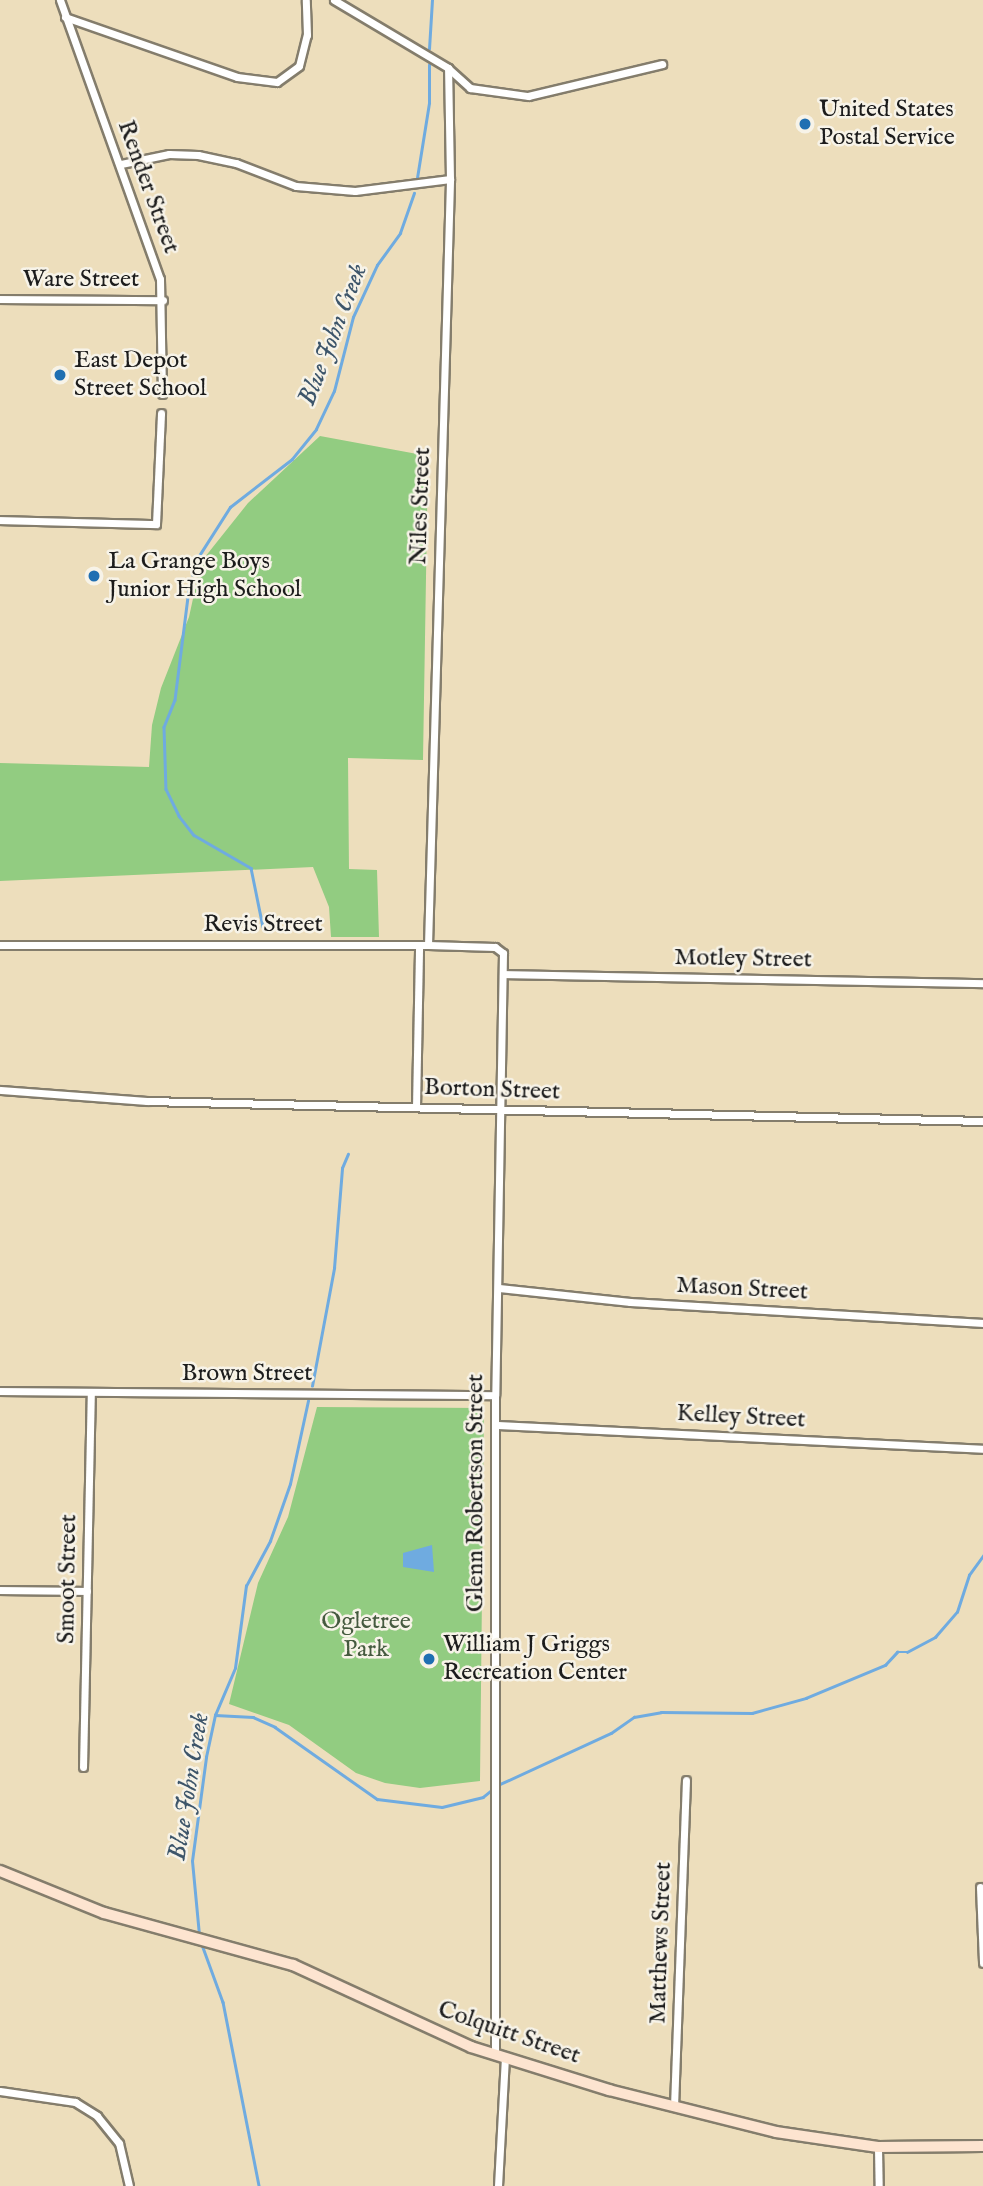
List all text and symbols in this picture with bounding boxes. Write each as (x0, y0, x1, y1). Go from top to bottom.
place label: United States Postal Service (819, 96, 955, 152)
marker: United States Postal Service (797, 116, 813, 132)
street label: Render Street (111, 117, 185, 257)
water label: Blue John Creek (292, 260, 374, 410)
street label: Ware Street (23, 266, 139, 294)
place label: East Depot Street School (74, 347, 207, 403)
marker: East Depot Street School (52, 367, 68, 383)
street label: Niles Street (405, 447, 437, 565)
place label: La Grange Boys Junior High School (108, 548, 301, 604)
marker: La Grange Boys Junior High School (86, 568, 102, 584)
street label: Revis Street (203, 911, 323, 939)
street label: Motley Street (674, 943, 812, 975)
street label: Borton Street (423, 1073, 561, 1107)
street label: Mason Street (675, 1271, 809, 1307)
street label: Brown Street (182, 1360, 312, 1388)
street label: Glenn Robertson Street (462, 1374, 490, 1612)
street label: Kelley Street (676, 1399, 806, 1435)
street label: Smoot Street (52, 1514, 84, 1644)
park label: Ogletree Park (321, 1608, 411, 1664)
place label: William J Griggs Recreation Center (443, 1631, 627, 1687)
marker: William J Griggs Recreation Center (421, 1651, 437, 1667)
water label: Blue John Creek (162, 1711, 216, 1863)
street label: Matthews Street (644, 1861, 678, 2025)
street label: Colquitt Street (434, 1995, 584, 2071)

